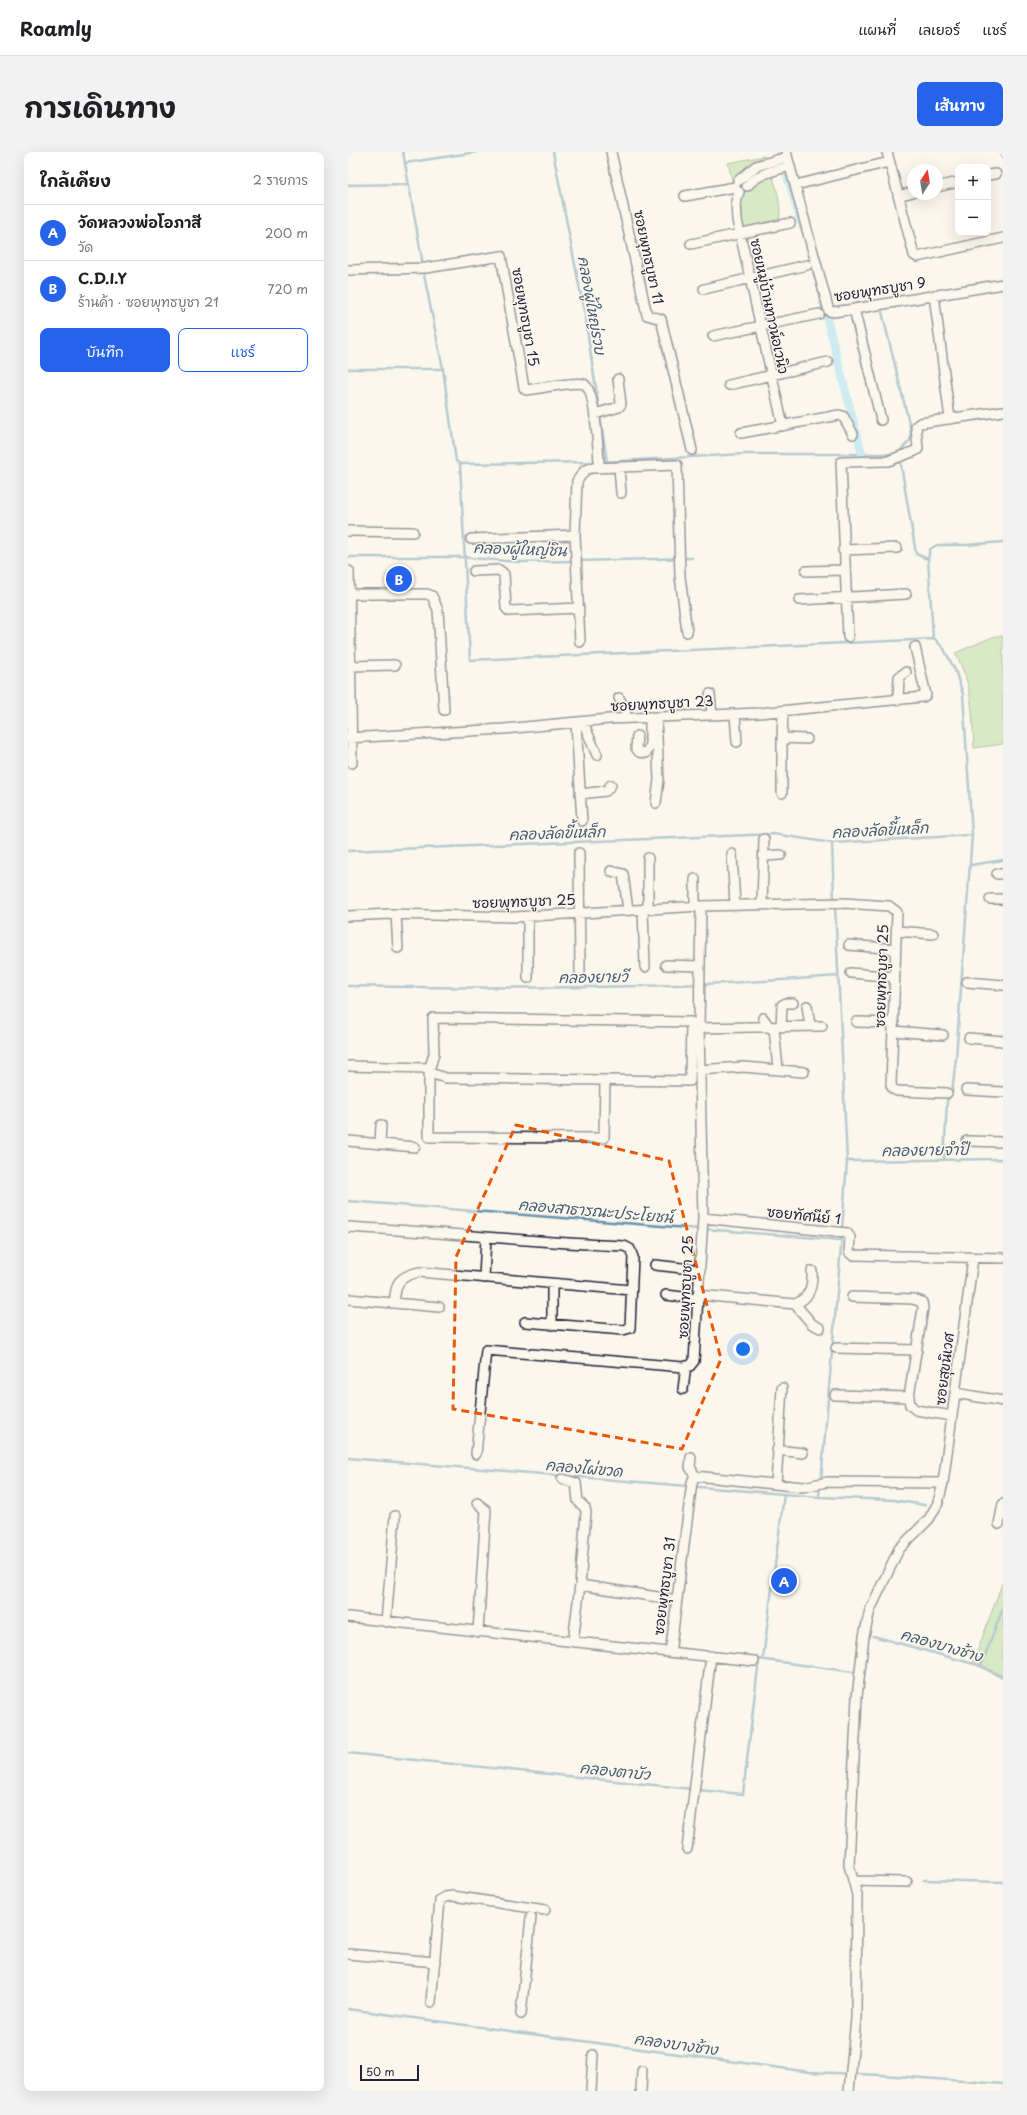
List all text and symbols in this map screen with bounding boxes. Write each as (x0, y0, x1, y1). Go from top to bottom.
text: Roamly (20, 14, 92, 42)
text: แผนที่ (858, 19, 896, 40)
text: เลเยอร์ (918, 19, 960, 40)
text: แชร์ (982, 19, 1007, 40)
button: เส้นทาง (917, 82, 1003, 126)
text: การเดินทาง (24, 85, 176, 128)
north arrow (907, 164, 943, 200)
map controls (955, 164, 991, 236)
button: + (955, 164, 991, 200)
text: ใกล้เคียง (40, 167, 111, 193)
text: 2 รายการ (253, 170, 308, 189)
button: − (955, 200, 991, 236)
street label: ซอยพุทธบูชา 11 (629, 208, 669, 306)
text: วัดหลวงพ่อโอภาสี (78, 210, 201, 233)
text: A (48, 223, 58, 242)
text: 200 m (265, 223, 308, 242)
street label: ซอยหมู่บ้านทาวน์อเวนิว (745, 236, 795, 376)
text: วัด (78, 237, 93, 256)
water label: คลองผู้ใหญ่รวบ (572, 254, 613, 358)
text: C.D.I.Y (78, 266, 127, 289)
street label: ซอยพุทธบูชา 15 (507, 266, 545, 368)
street label: ซอยพุทธบูชา 9 (832, 271, 928, 307)
text: B (49, 279, 57, 298)
text: 720 m (268, 279, 308, 298)
text: ร้านค้า · ซอยพุทธบูชา 21 (78, 292, 219, 311)
button: บันทึก (40, 328, 170, 372)
button: แชร์ (178, 328, 308, 372)
water label: คลองผู้ใหญ่ชิน (473, 535, 568, 562)
pin: B (386, 564, 412, 594)
street label: ซอยพุทธบูชา 23 (610, 690, 714, 716)
water label: คลองลัดขี้เหล็ก (831, 814, 930, 843)
water label: คลองลัดขี้เหล็ก (508, 818, 607, 845)
street label: ซอยพุทธบูชา 25 (472, 889, 576, 913)
street label: ซอยพุทธบูชา 25 (869, 924, 893, 1028)
water label: คลองยายวี (558, 964, 632, 988)
water label: คลองยายจำปี (881, 1137, 972, 1161)
water label: คลองสาธารณะประโยชน์ (518, 1192, 677, 1228)
street label: ซอยทัศนีย์ 1 (766, 1201, 842, 1229)
street label: ซอยพุทธบูชา 25 (672, 1235, 698, 1339)
street label: ซอยสุขนิเวศ (929, 1330, 959, 1406)
your location (733, 1339, 753, 1359)
water label: คลองไผ่ขวด (544, 1452, 624, 1482)
street label: ซอยพุทธบูชา 31 (648, 1536, 680, 1636)
pin: A (771, 1566, 797, 1596)
water label: คลองบางช้าง (898, 1621, 987, 1667)
water label: คลองตาบัว (579, 1755, 653, 1785)
water label: คลองบางช้าง (633, 2026, 721, 2060)
scale bar (360, 2063, 419, 2082)
text: 50 m (366, 2063, 395, 2080)

